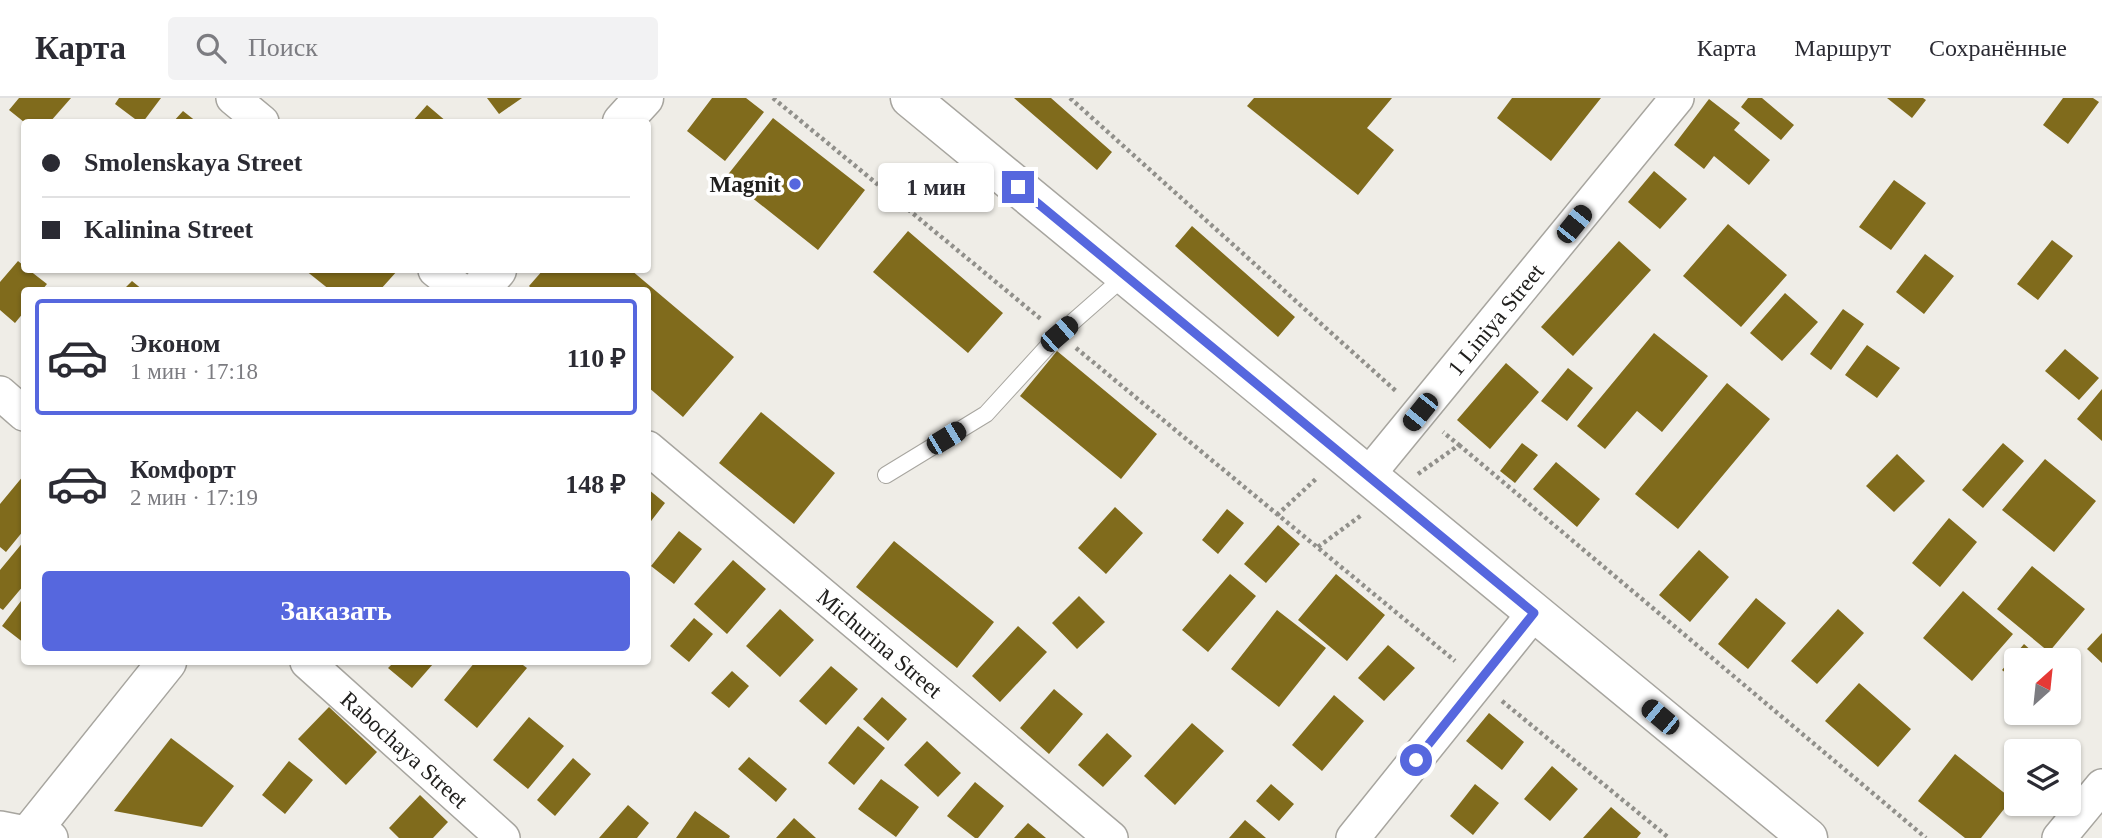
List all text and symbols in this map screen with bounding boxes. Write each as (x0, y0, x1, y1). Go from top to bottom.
search box (168, 17, 658, 80)
icon: search (192, 29, 230, 67)
text: Карта (35, 30, 126, 66)
text: Поиск (248, 33, 318, 62)
text: Карта (1697, 35, 1756, 61)
text: Маршрут (1794, 35, 1891, 61)
text: Сохранённые (1929, 35, 2067, 61)
text: Smolenskaya Street (84, 148, 302, 177)
callout: 1 мин (878, 162, 993, 212)
route end (1002, 171, 1034, 203)
place label: Magnit (709, 172, 781, 197)
text: 1 мин (906, 175, 966, 200)
marker: Magnit (787, 176, 803, 192)
car (1553, 201, 1596, 247)
text: Kalinina Street (84, 215, 253, 244)
street label: 1 Liniya Street (1442, 258, 1549, 380)
car (1037, 312, 1082, 356)
icon: car (46, 326, 109, 389)
text: Эконом (130, 329, 220, 358)
text: 110 ₽ (567, 344, 626, 373)
text: 1 мин · 17:18 (130, 359, 258, 384)
car (1399, 389, 1442, 435)
car (923, 418, 970, 458)
icon: car (46, 452, 109, 515)
text: Комфорт (130, 455, 236, 484)
text: 148 ₽ (565, 470, 626, 499)
text: 2 мин · 17:19 (130, 485, 258, 510)
button: Заказать (42, 571, 630, 651)
street label: Michurina Street (812, 584, 948, 703)
north arrow (2004, 648, 2081, 724)
map controls (2004, 648, 2081, 816)
street label: Rabochaya Street (336, 686, 473, 813)
car (1638, 695, 1683, 739)
button: layers (2004, 739, 2081, 816)
route start (1400, 744, 1432, 776)

